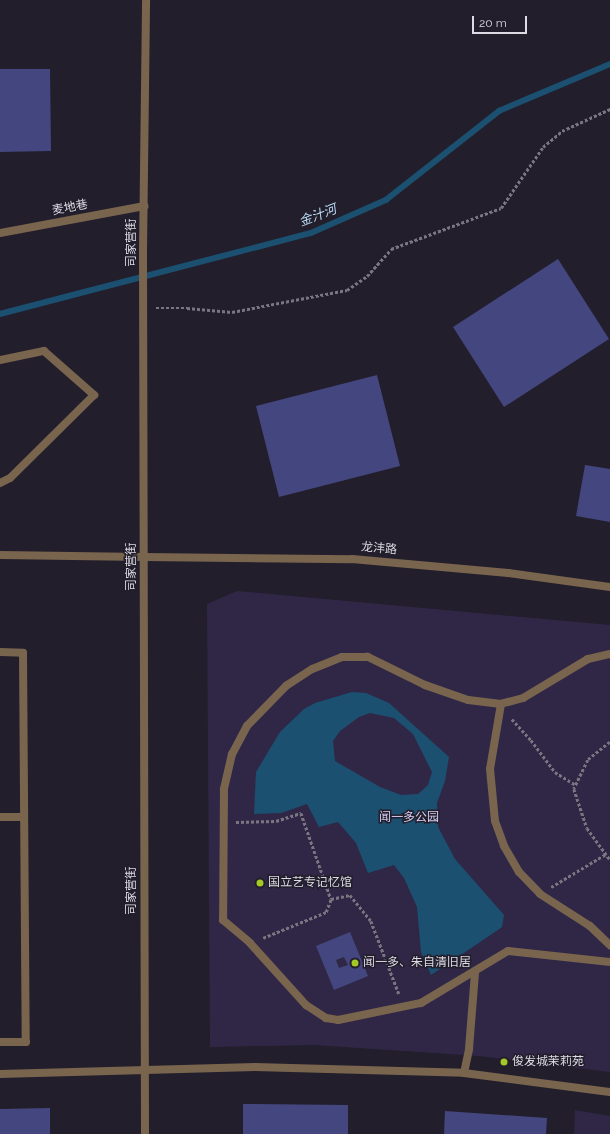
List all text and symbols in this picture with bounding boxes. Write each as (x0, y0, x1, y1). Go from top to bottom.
scale bar (474, 8, 529, 34)
text: 20 m (479, 16, 507, 30)
street label: 麦地巷 (51, 197, 89, 219)
water label: 金汁河 (297, 202, 339, 230)
street label: 司家营街 (125, 219, 139, 267)
street label: 龙沣路 (360, 540, 398, 558)
street label: 司家营街 (125, 543, 139, 591)
park label: 闻一多公园 (379, 811, 439, 825)
street label: 司家营街 (125, 867, 139, 915)
place label: 国立艺专记忆馆 (268, 876, 352, 890)
marker: 国立艺专记忆馆 (255, 878, 265, 888)
place label: 闻一多、朱自清旧居 (363, 956, 471, 970)
marker: 闻一多、朱自清旧居 (350, 958, 360, 968)
place label: 俊发城茉莉苑 (512, 1055, 584, 1069)
marker: 俊发城茉莉苑 (499, 1057, 509, 1067)

